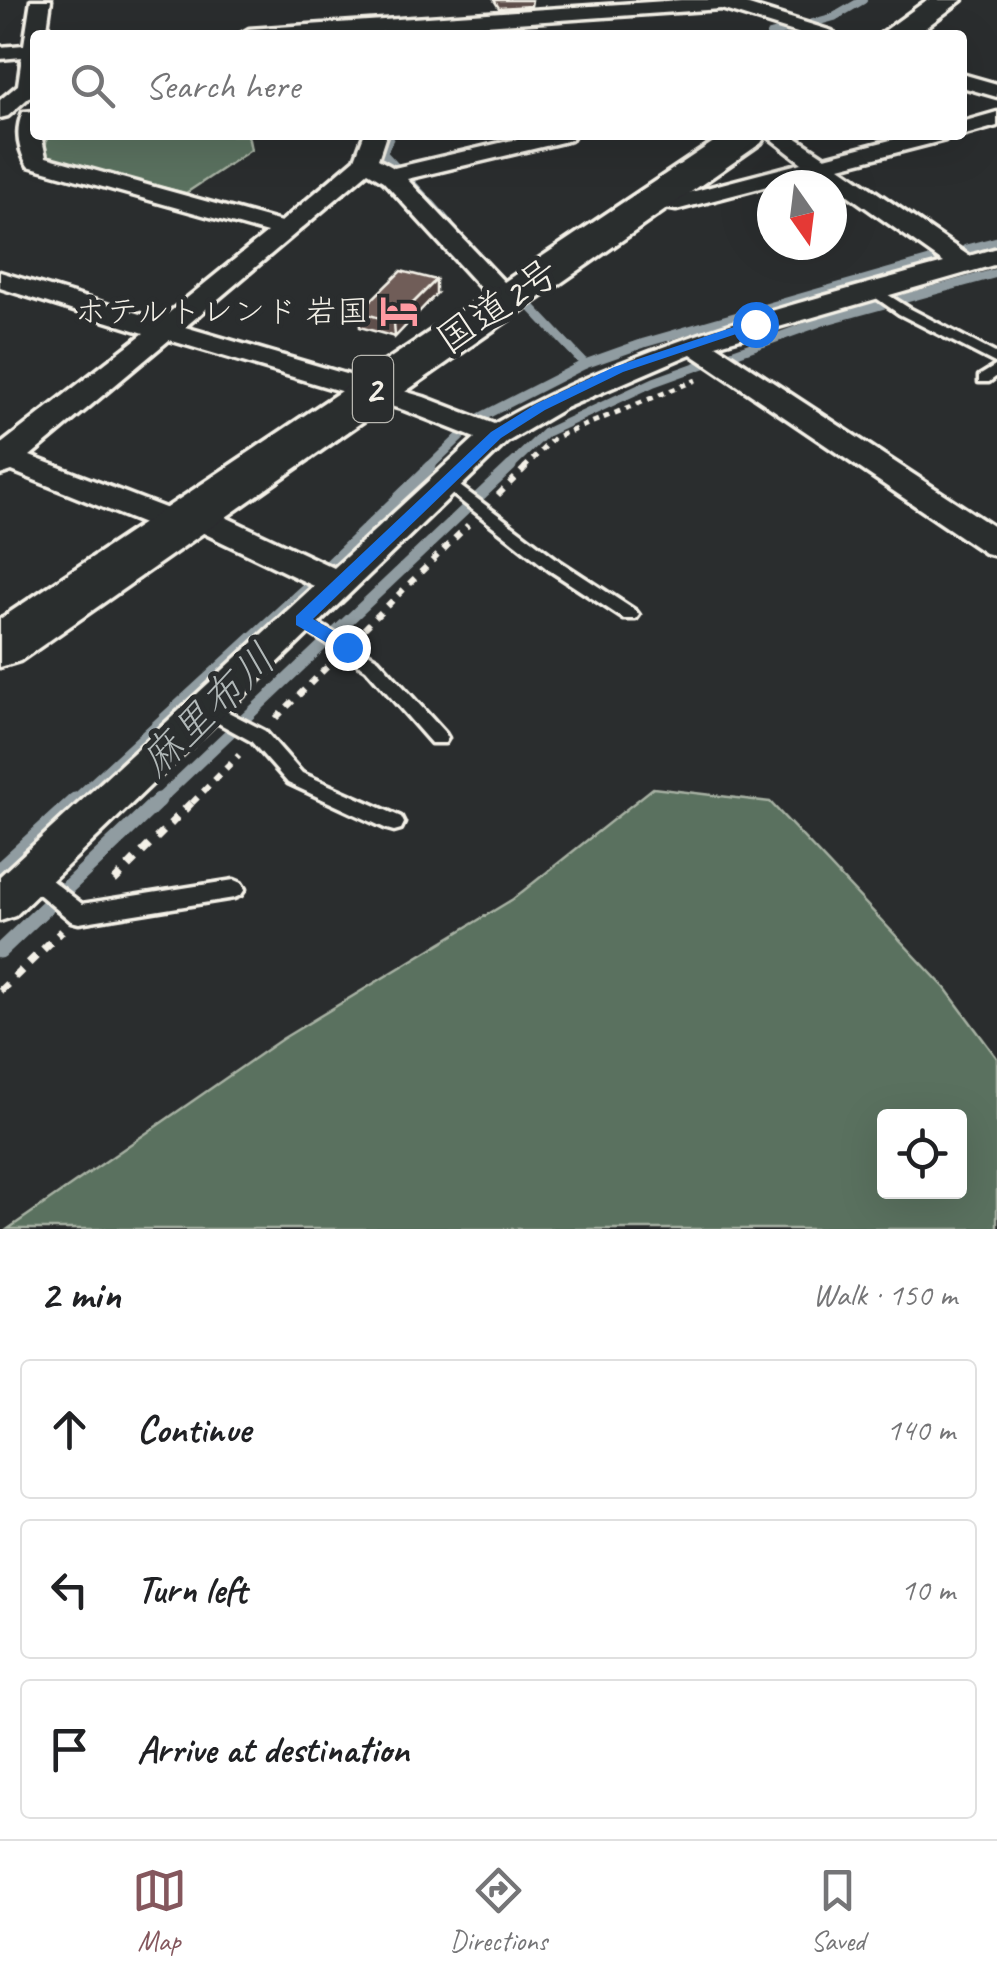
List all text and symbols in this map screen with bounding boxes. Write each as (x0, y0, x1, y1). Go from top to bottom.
search box (30, 30, 967, 140)
icon: search (65, 58, 120, 113)
text: Search here (145, 62, 300, 109)
north arrow (757, 170, 847, 260)
street label: 国道2号 (426, 247, 569, 365)
hotel icon: ホテルトレンド 岩国 (378, 290, 420, 332)
place label: ホテルトレンド 岩国 (75, 291, 369, 332)
route start (733, 302, 779, 348)
road number: 2 (353, 356, 393, 422)
route end (325, 625, 371, 671)
water label: 麻里布川 (129, 633, 287, 787)
map controls (877, 1109, 967, 1199)
button: locate (877, 1109, 967, 1199)
text: 2 min (40, 1268, 120, 1321)
text: Walk · 150 m (813, 1274, 957, 1315)
icon: ahead (42, 1402, 97, 1457)
text: Continue (137, 1406, 251, 1453)
text: 140 m (886, 1409, 955, 1450)
icon: left (42, 1562, 97, 1617)
text: Turn left (137, 1566, 247, 1613)
text: 10 m (901, 1569, 955, 1610)
icon: arrive (42, 1722, 97, 1777)
text: Arrive at destination (137, 1726, 409, 1773)
tab: Map (132, 1863, 187, 1958)
tab: Directions (450, 1863, 547, 1958)
tab: Saved (810, 1863, 865, 1958)

